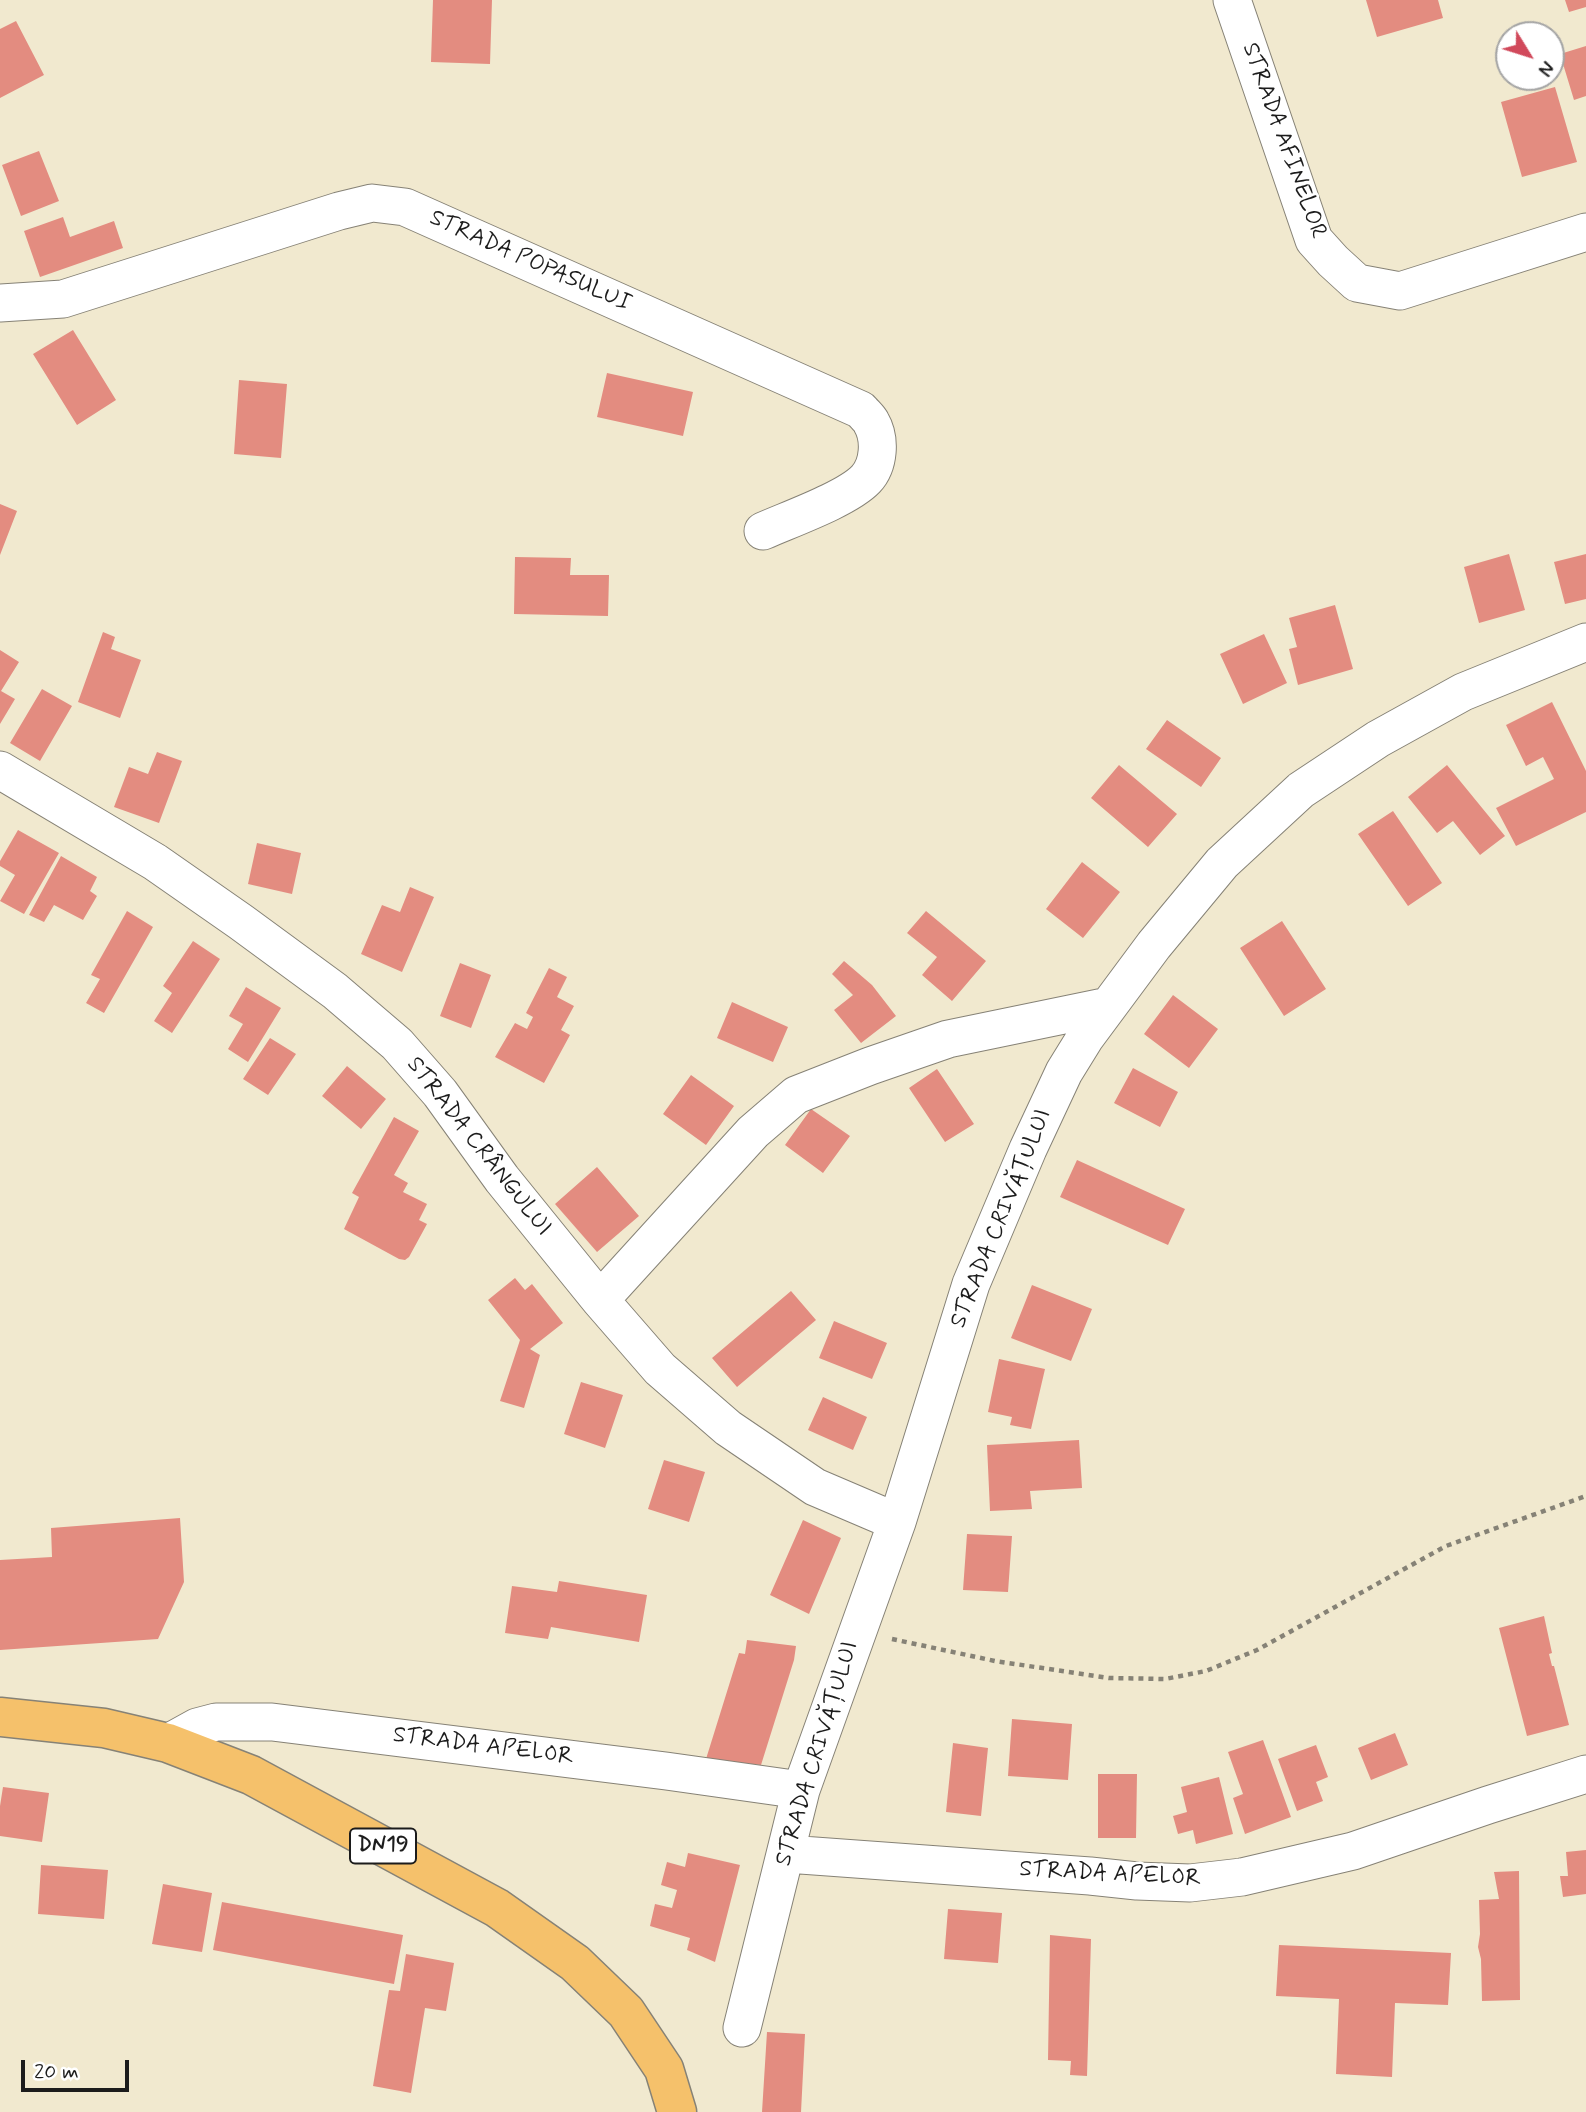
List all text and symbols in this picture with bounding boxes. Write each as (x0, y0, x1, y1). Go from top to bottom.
north arrow (1495, 21, 1565, 91)
street label: STRADA AFINELOR (1235, 39, 1331, 243)
text: N (1532, 55, 1559, 81)
street label: STRADA POPASULUI (425, 205, 635, 319)
street label: STRADA CRÂNGULUI (400, 1052, 556, 1242)
street label: STRADA CRIVĂȚULUI (946, 1106, 1058, 1332)
street label: STRADA CRIVĂȚULUI (771, 1638, 865, 1870)
street label: STRADA APELOR (391, 1722, 575, 1772)
road number: DN19 (350, 1828, 416, 1864)
street label: STRADA APELOR (1019, 1856, 1201, 1894)
scale bar (24, 2046, 133, 2090)
text: 20 m (34, 2058, 79, 2086)

